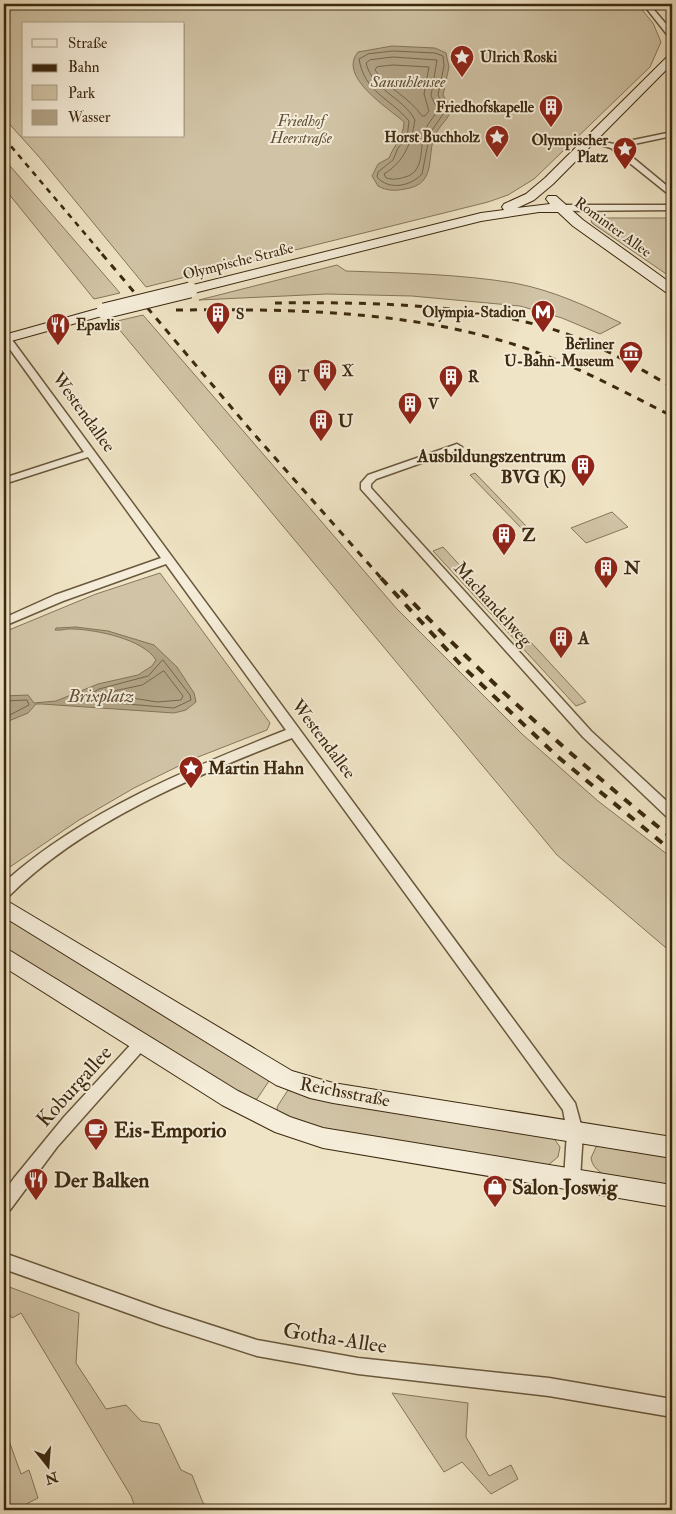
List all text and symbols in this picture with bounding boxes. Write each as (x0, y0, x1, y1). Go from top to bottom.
legend (22, 22, 185, 138)
text: Straße (68, 34, 107, 53)
place icon: Ulrich Roski (449, 44, 475, 78)
place label: Ulrich Roski (480, 48, 557, 67)
text: Bahn (68, 58, 100, 77)
water label: Sausuhlensee (370, 72, 446, 92)
text: Park (68, 84, 95, 103)
building icon: Friedhofskapelle (538, 94, 564, 128)
place label: Friedhofskapelle (436, 98, 535, 118)
text: Wasser (67, 108, 111, 127)
park label: Friedhof Heerstraße (269, 112, 333, 148)
place icon: Horst Buchholz (484, 124, 510, 158)
place label: Horst Buchholz (384, 128, 481, 147)
place label: Olympischer Platz (531, 131, 609, 167)
place icon: Olympischer Platz (612, 136, 638, 170)
street label: Rominter Allee (570, 193, 655, 262)
street label: Olympische Straße (181, 239, 296, 285)
metro station icon: Olympia-Stadion (530, 299, 556, 333)
building icon: S (205, 301, 231, 335)
place label: Olympia-Stadion (422, 303, 526, 323)
place label: S (236, 305, 244, 324)
restaurant icon: Epavlis (45, 312, 71, 346)
place label: Epavlis (76, 316, 120, 336)
place label: Berliner U-Bahn-Museum (504, 335, 614, 371)
museum icon: Berliner U-Bahn-Museum (618, 340, 644, 374)
building icon: X (312, 358, 338, 392)
place label: X (342, 362, 354, 381)
building icon: T (267, 363, 293, 397)
building icon: R (438, 364, 464, 398)
street label: Westendallee (46, 367, 121, 457)
place label: T (297, 367, 310, 386)
place label: R (468, 368, 480, 387)
building icon: V (397, 391, 423, 425)
place label: V (427, 395, 440, 414)
building icon: U (308, 408, 334, 442)
place label: U (338, 410, 354, 433)
place label: Ausbildungszentrum BVG (K) (416, 445, 567, 489)
building icon: Ausbildungszentrum BVG (K) (570, 453, 596, 487)
building icon: Z (491, 522, 517, 556)
place label: Z (522, 524, 536, 547)
building icon: N (593, 555, 619, 589)
street label: Machandelweg (449, 557, 537, 652)
place label: N (623, 557, 641, 580)
building icon: A (548, 625, 574, 659)
place label: A (577, 627, 590, 650)
park label: Brixplatz (67, 685, 134, 708)
street label: Westendallee (286, 694, 361, 784)
place icon: Martin Hahn (178, 755, 204, 789)
place label: Martin Hahn (207, 757, 305, 780)
street label: Koburgallee (31, 1040, 118, 1133)
street label: Reichsstraße (298, 1073, 392, 1113)
cafe icon: Eis-Emporio (83, 1117, 109, 1151)
place label: Eis-Emporio (114, 1117, 226, 1144)
restaurant icon: Der Balken (23, 1167, 49, 1201)
place label: Der Balken (54, 1167, 149, 1194)
shop icon: Salon Joswig (482, 1174, 508, 1208)
place label: Salon Joswig (512, 1174, 618, 1201)
street label: Gotha-Allee (281, 1317, 389, 1360)
north arrow (22, 1442, 72, 1492)
text: N (43, 1468, 61, 1488)

